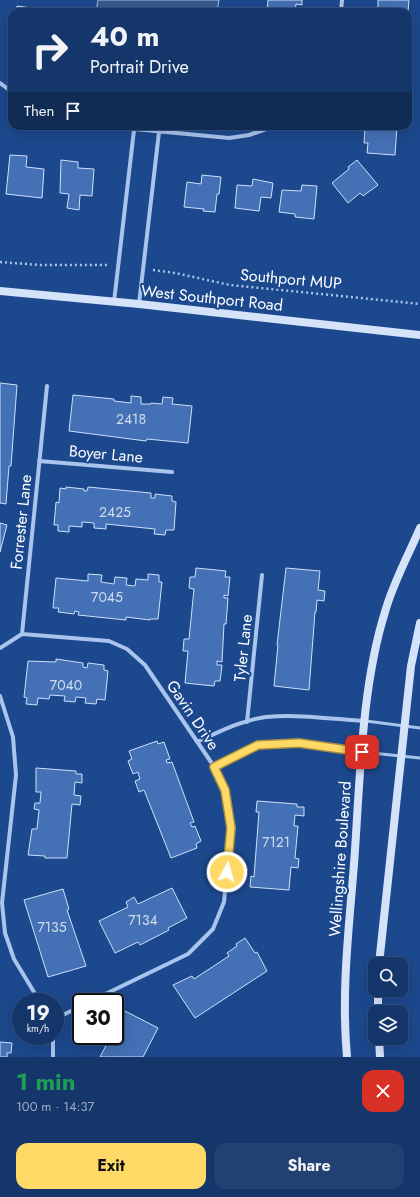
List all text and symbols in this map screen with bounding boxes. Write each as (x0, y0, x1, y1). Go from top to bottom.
text: 40 m (90, 16, 159, 57)
icon: right (24, 24, 76, 76)
text: Portrait Drive (90, 54, 189, 80)
text: Then (24, 100, 54, 122)
icon: arrive (62, 100, 84, 122)
street label: Southport MUP (239, 263, 343, 295)
street label: West Southport Road (140, 279, 284, 317)
house number: 2418 (116, 409, 146, 429)
street label: Boyer Lane (68, 439, 144, 469)
street label: Forrester Lane (5, 473, 37, 571)
house number: 2425 (99, 502, 131, 522)
house number: 7045 (91, 587, 123, 607)
street label: Tyler Lane (228, 613, 258, 683)
house number: 7040 (50, 675, 82, 695)
street label: Gavin Drive (161, 675, 225, 755)
pin (345, 735, 379, 769)
icon: arrive (351, 741, 373, 763)
street label: Wellingshire Boulevard (323, 780, 357, 938)
house number: 7121 (262, 832, 290, 852)
position arrow (206, 851, 248, 893)
house number: 7134 (128, 910, 158, 930)
house number: 7135 (37, 917, 67, 937)
map controls (368, 957, 408, 1045)
button: search (368, 957, 408, 997)
speed limit sign: 30 (72, 993, 124, 1045)
text: 19 (26, 999, 50, 1028)
button: layers (368, 1005, 408, 1045)
text: km/h (27, 1021, 49, 1036)
text: 1 min (16, 1064, 76, 1099)
button: close (362, 1070, 404, 1112)
text: 100 m · 14:37 (16, 1097, 94, 1116)
button: Exit (16, 1143, 206, 1189)
button: Share (214, 1143, 404, 1189)

